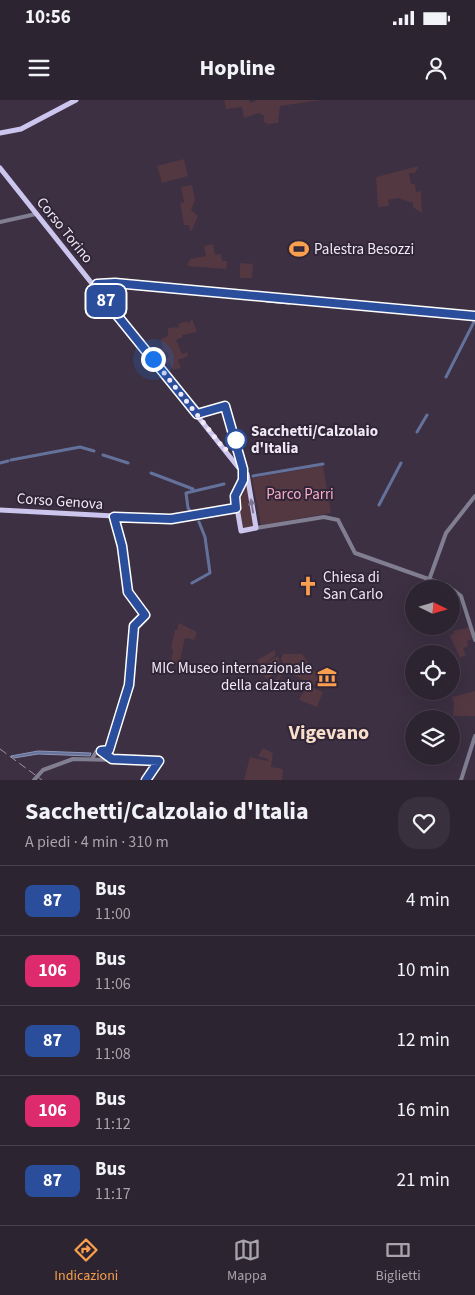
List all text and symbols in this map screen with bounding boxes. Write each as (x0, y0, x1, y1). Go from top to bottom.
text: 10:56 (25, 4, 71, 31)
text: Hopline (200, 52, 276, 84)
icon: menu (25, 54, 53, 82)
icon: person (422, 54, 450, 82)
street label: Corso Torino (31, 193, 98, 268)
sports icon: Palestra Besozzi (288, 238, 310, 260)
place label: Palestra Besozzi (314, 239, 414, 260)
line badge: 87 (84, 285, 128, 317)
text: 87 (96, 288, 116, 313)
your location (141, 347, 166, 372)
place label: Sacchetti/Calzolaio d'Italia (251, 421, 378, 459)
marker: Sacchetti/Calzolaio d'Italia (225, 429, 247, 451)
park label: Parco Parri (266, 484, 334, 505)
street label: Corso Genova (16, 488, 104, 515)
one-way arrow (248, 497, 256, 513)
place label: Chiesa di San Carlo (323, 567, 383, 605)
church icon: Chiesa di San Carlo (297, 575, 319, 597)
north arrow (405, 580, 460, 635)
map controls (405, 580, 460, 765)
button: locate (405, 645, 460, 700)
place label: MIC Museo internazionale della calzatura (151, 658, 312, 696)
museum icon: MIC Museo internazionale della calzatura (316, 666, 338, 688)
button: layers (405, 710, 460, 765)
district label: Vigevano (288, 719, 369, 747)
text: Sacchetti/Calzolaio d'Italia (25, 794, 309, 829)
button: heart (398, 797, 450, 849)
text: A piedi · 4 min · 310 m (25, 831, 169, 853)
text: Bus (95, 876, 126, 903)
text: 4 min (406, 887, 450, 914)
text: 87 (43, 888, 62, 913)
text: 11:00 (95, 903, 131, 925)
text: Bus (95, 946, 126, 973)
text: 10 min (396, 957, 450, 984)
text: 106 (38, 958, 67, 983)
text: 11:06 (95, 973, 131, 995)
text: Bus (95, 1016, 126, 1043)
text: 12 min (396, 1027, 450, 1054)
text: 87 (43, 1028, 62, 1053)
text: 11:08 (95, 1043, 131, 1065)
text: Bus (95, 1086, 126, 1113)
text: 16 min (396, 1097, 450, 1124)
text: 106 (38, 1098, 67, 1123)
text: 11:12 (95, 1113, 131, 1135)
text: Bus (95, 1156, 126, 1183)
text: 21 min (396, 1167, 450, 1194)
text: 87 (43, 1168, 62, 1193)
text: 11:17 (95, 1183, 131, 1205)
tab: Indicazioni (54, 1236, 118, 1286)
tab: Mappa (227, 1236, 267, 1286)
tab: Biglietti (375, 1236, 421, 1286)

